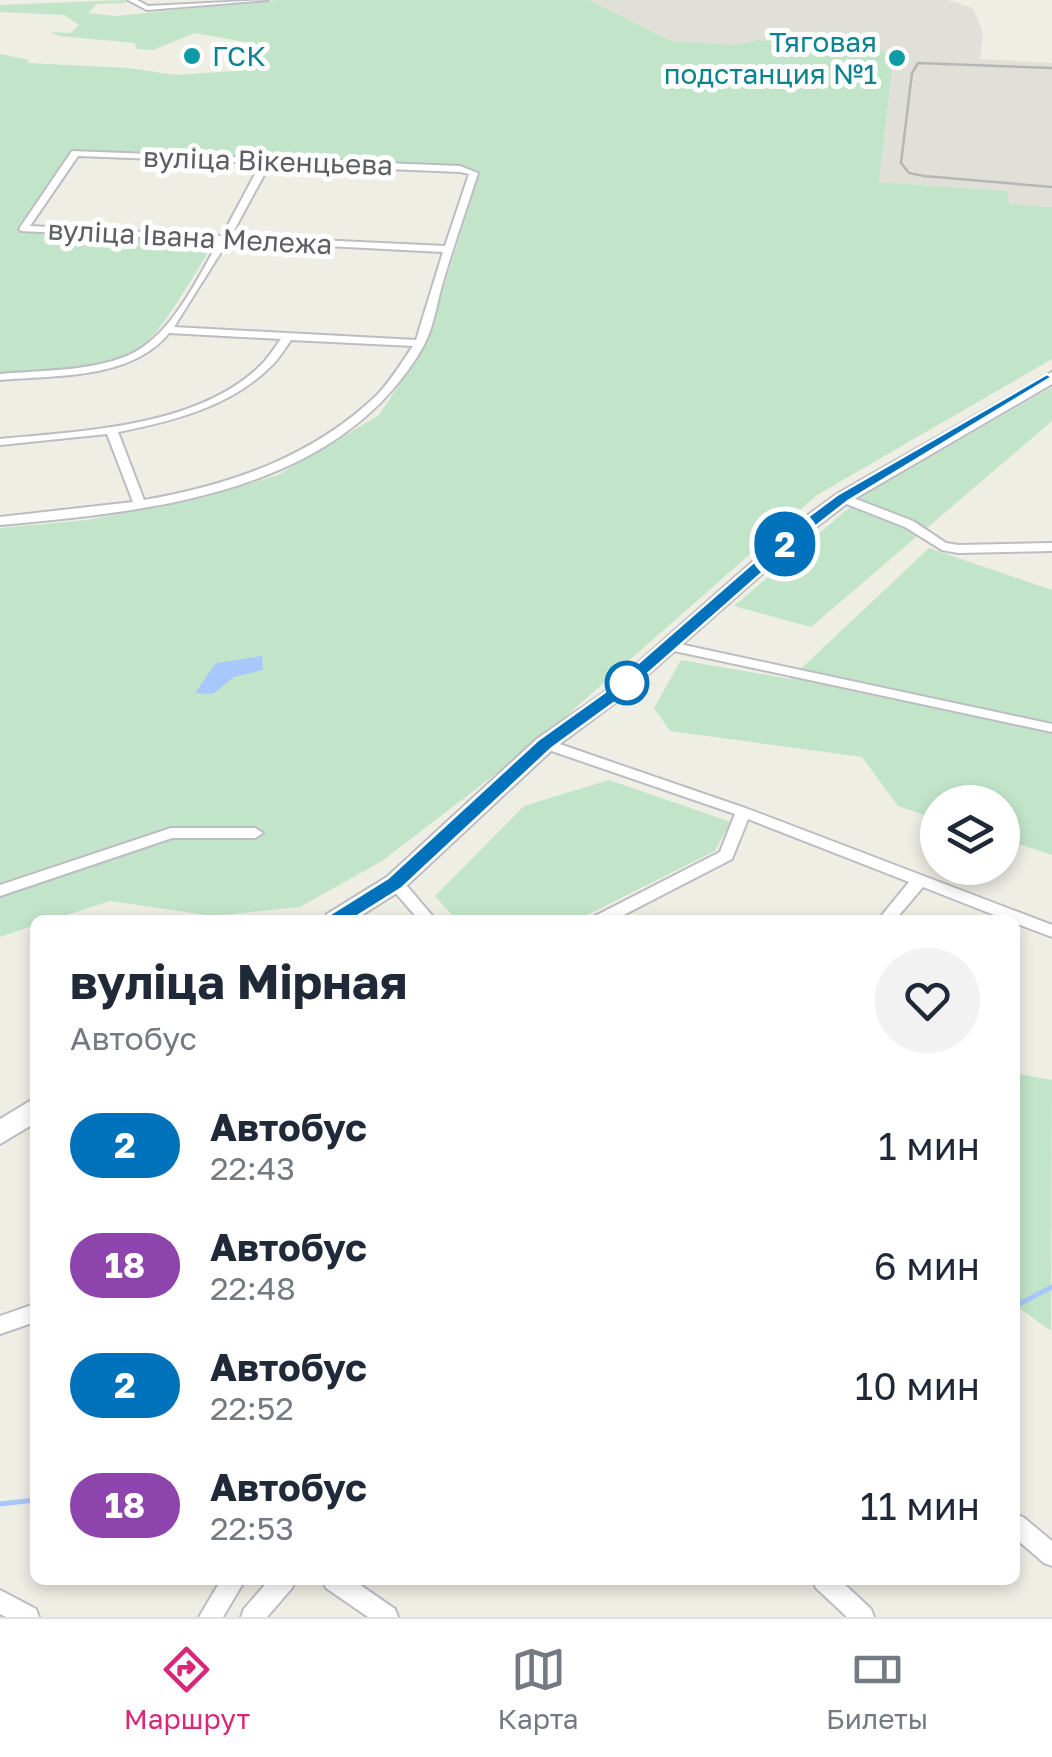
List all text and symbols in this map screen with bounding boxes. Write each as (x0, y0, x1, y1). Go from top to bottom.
place label: Тяговая подстанция №1 (664, 25, 877, 90)
place label: ГСК (212, 39, 266, 72)
marker: ГСК (181, 45, 203, 67)
marker: Тяговая подстанция №1 (886, 47, 908, 69)
street label: вуліца Вікенцьева (142, 140, 394, 181)
street label: вуліца Івана Мележа (47, 213, 333, 260)
line badge: 2 (752, 512, 818, 576)
text: 2 (774, 523, 796, 565)
unlabelled marker (606, 662, 648, 704)
map controls (920, 785, 1020, 885)
button: layers (920, 785, 1020, 885)
button: heart (875, 948, 980, 1053)
text: вуліца Мірная (70, 952, 407, 1010)
text: Автобус (70, 1019, 197, 1057)
text: Автобус (210, 1104, 367, 1149)
text: 1 мин (878, 1123, 980, 1168)
text: 2 (114, 1124, 136, 1166)
text: 22:43 (210, 1149, 295, 1187)
text: Автобус (210, 1224, 367, 1269)
text: 6 мин (874, 1243, 980, 1288)
text: 18 (105, 1244, 145, 1286)
text: 22:48 (210, 1269, 296, 1307)
text: Автобус (210, 1344, 367, 1389)
text: 10 мин (855, 1363, 980, 1408)
text: 2 (114, 1364, 136, 1406)
text: 22:52 (210, 1389, 294, 1427)
text: Автобус (210, 1464, 367, 1509)
text: 11 мин (860, 1483, 980, 1528)
text: 18 (105, 1484, 145, 1526)
text: 22:53 (210, 1509, 294, 1547)
tab: Маршрут (124, 1642, 250, 1735)
tab: Карта (498, 1642, 579, 1735)
tab: Билеты (826, 1642, 928, 1735)

